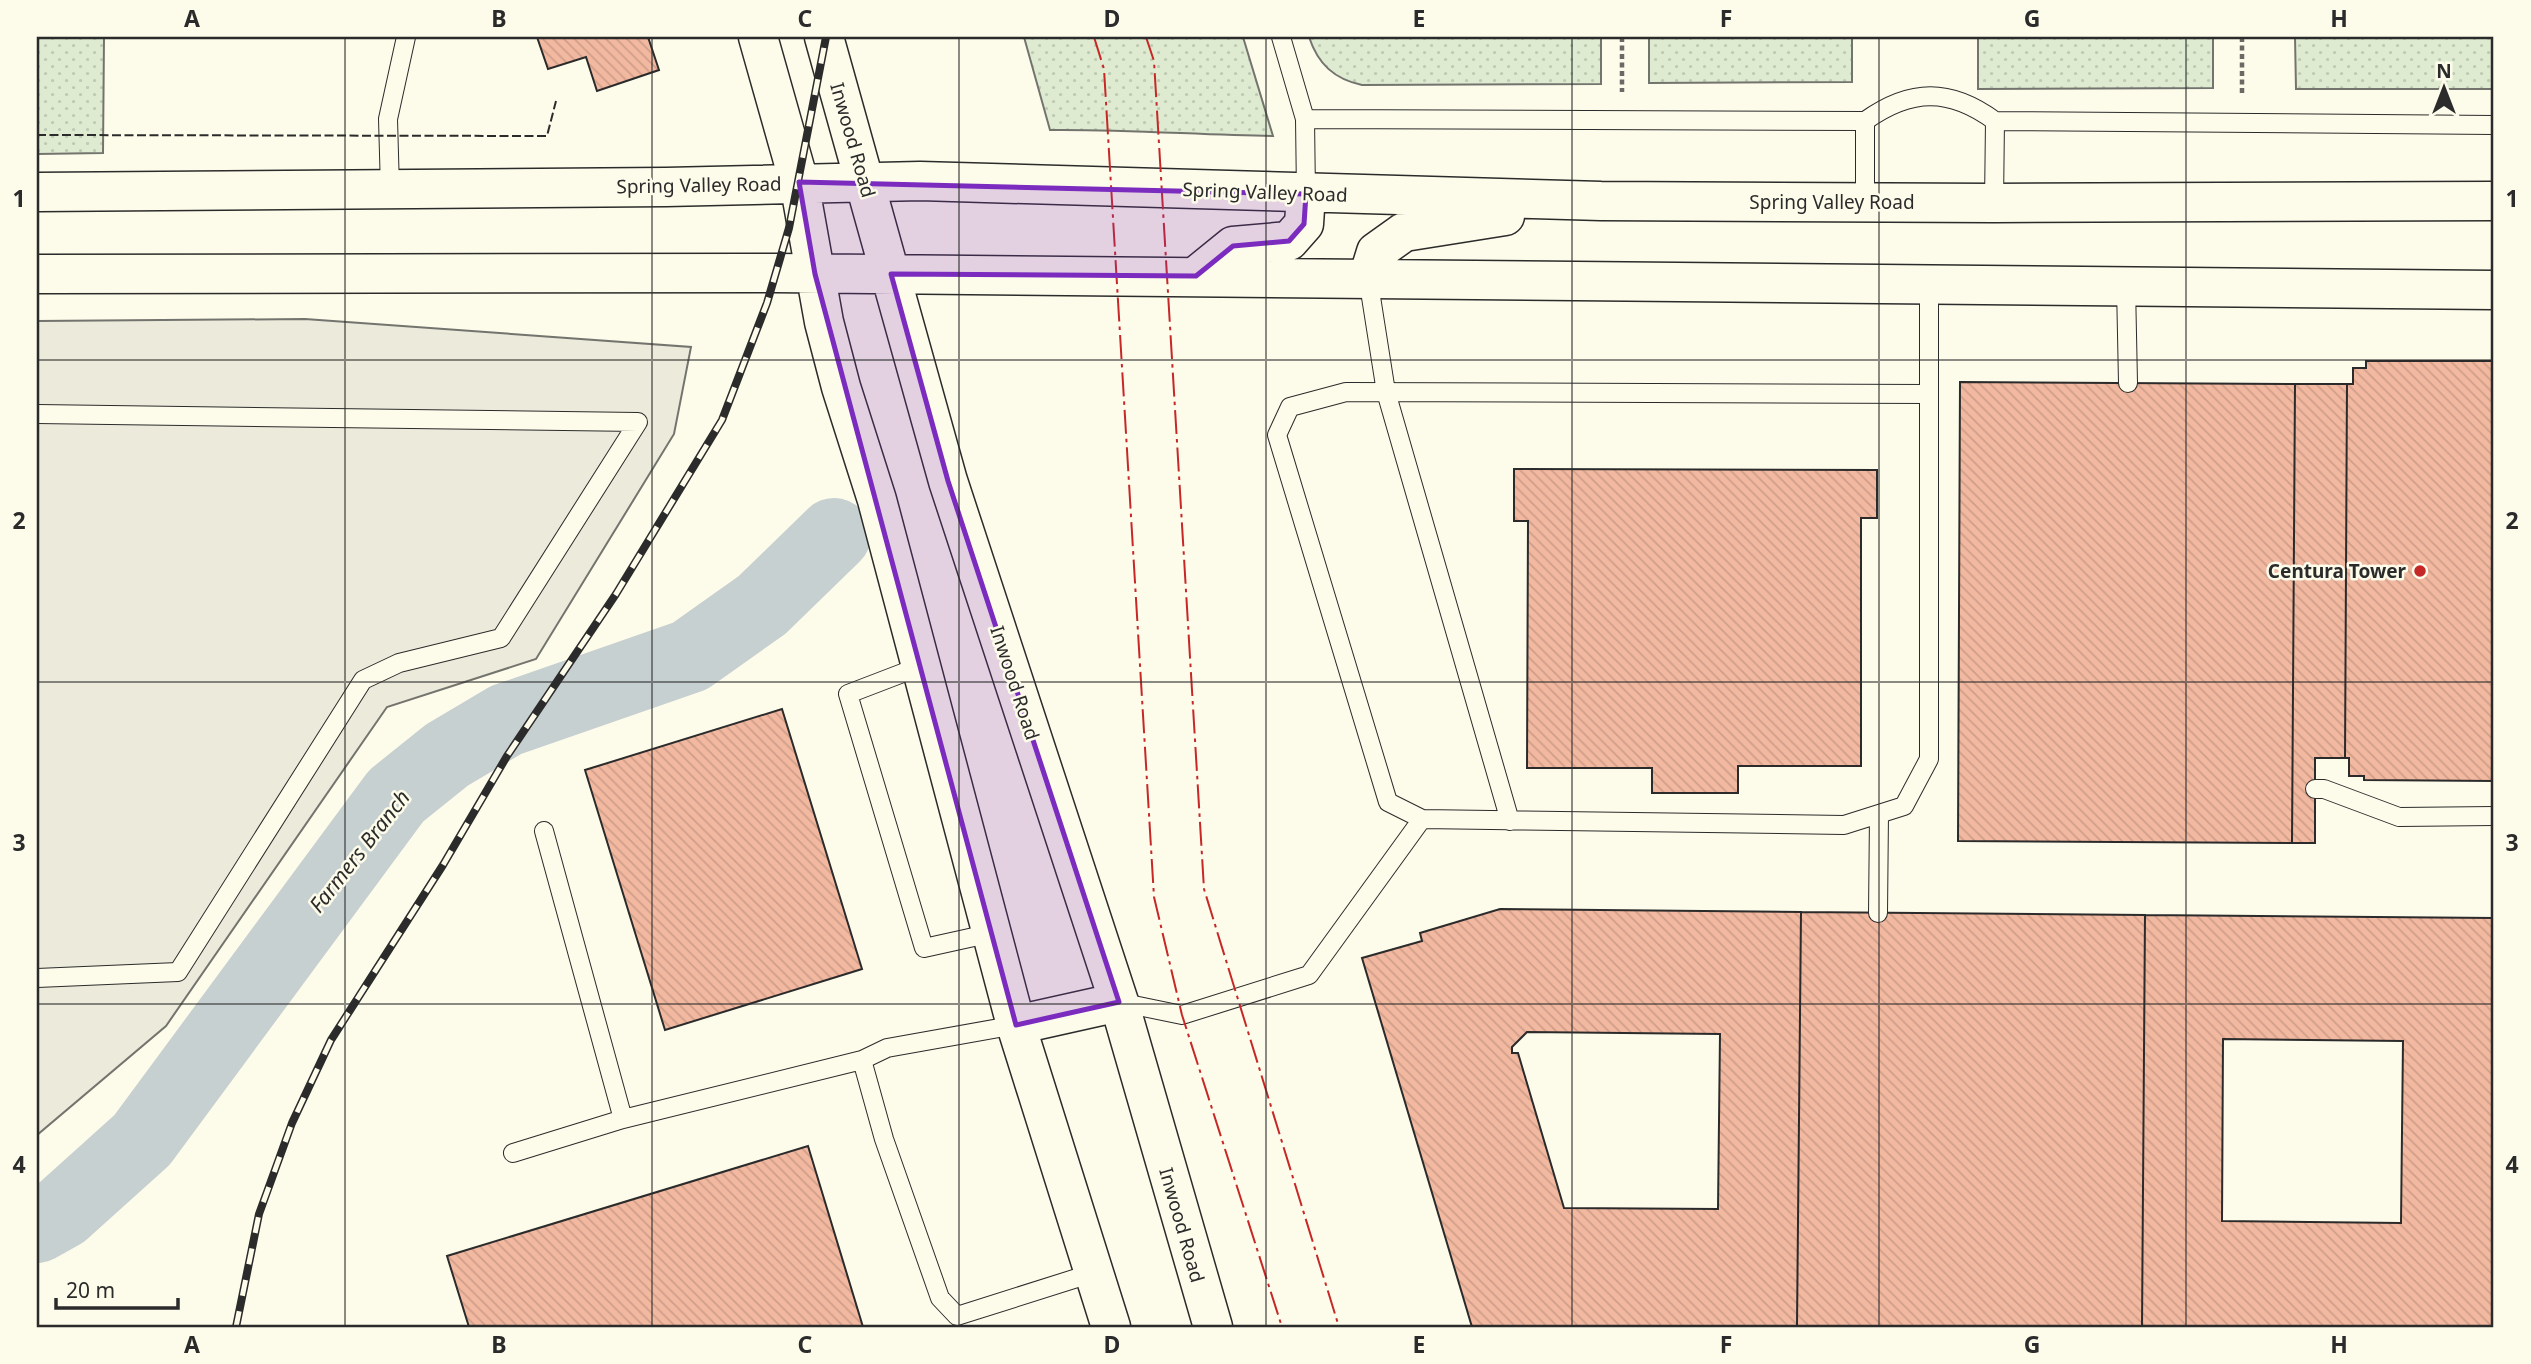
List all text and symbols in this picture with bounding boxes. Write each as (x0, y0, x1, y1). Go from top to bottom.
text: A (184, 2, 200, 34)
text: B (491, 2, 507, 34)
text: C (798, 2, 813, 34)
text: D (1104, 2, 1120, 34)
text: E (1413, 2, 1425, 34)
text: F (1720, 2, 1732, 34)
text: G (2024, 2, 2040, 34)
text: H (2330, 2, 2348, 34)
north arrow (2408, 52, 2478, 122)
text: N (2436, 58, 2452, 84)
street label: Inwood Road (824, 80, 882, 200)
street label: Spring Valley Road (616, 171, 782, 199)
street label: Spring Valley Road (1182, 176, 1348, 208)
text: 1 (12, 182, 26, 214)
text: 1 (2505, 182, 2519, 214)
street label: Spring Valley Road (1749, 189, 1915, 215)
text: 2 (12, 504, 26, 536)
text: 2 (2505, 504, 2519, 536)
place label: Centura Tower (2268, 558, 2407, 584)
marker: Centura Tower (2412, 563, 2428, 579)
street label: Inwood Road (984, 623, 1046, 743)
water label: Farmers Branch (302, 784, 416, 918)
text: 3 (12, 826, 26, 858)
text: 3 (2505, 826, 2519, 858)
text: 4 (12, 1148, 26, 1180)
text: 4 (2505, 1148, 2519, 1180)
street label: Inwood Road (1153, 1165, 1211, 1285)
scale bar (56, 1266, 178, 1310)
text: 20 m (66, 1276, 115, 1304)
text: A (184, 1328, 200, 1360)
text: B (491, 1328, 507, 1360)
text: C (798, 1328, 813, 1360)
text: D (1104, 1328, 1120, 1360)
text: E (1413, 1328, 1425, 1360)
text: F (1720, 1328, 1732, 1360)
text: G (2024, 1328, 2040, 1360)
text: H (2330, 1328, 2348, 1360)

